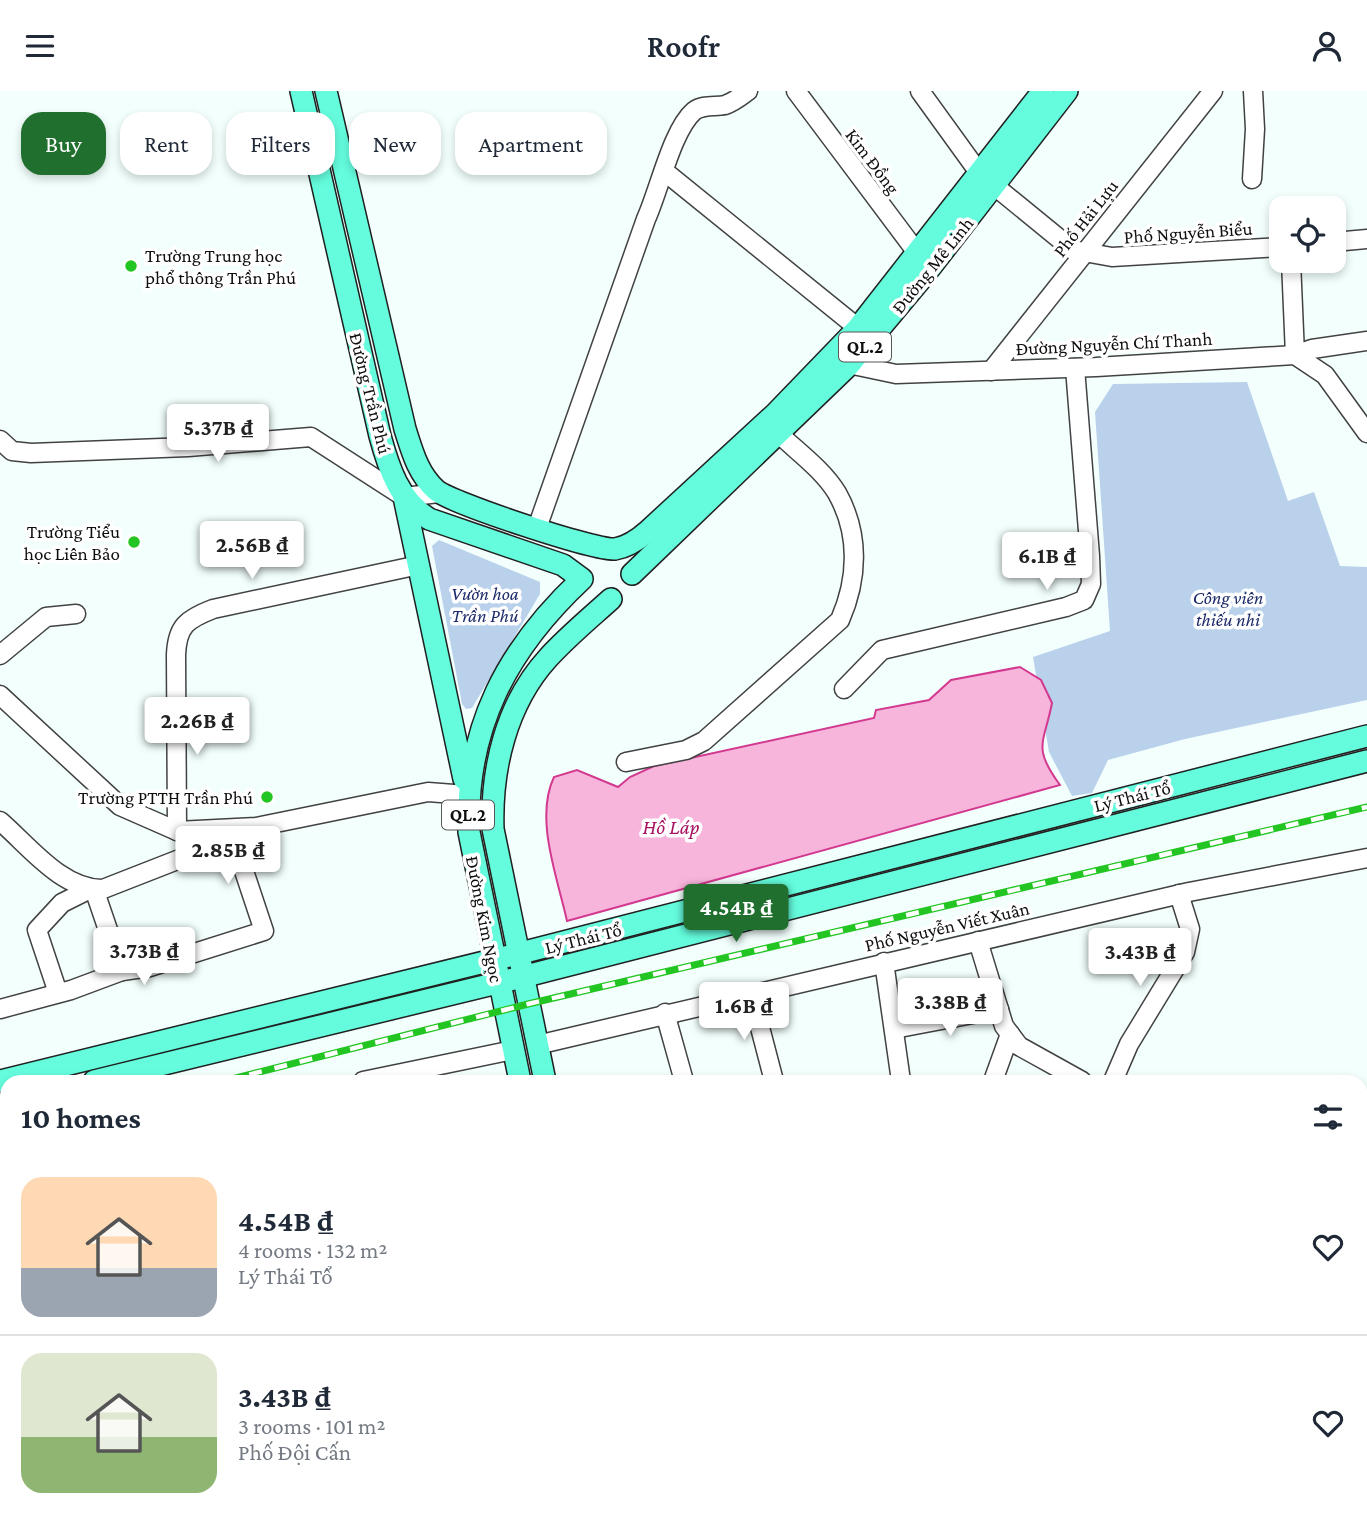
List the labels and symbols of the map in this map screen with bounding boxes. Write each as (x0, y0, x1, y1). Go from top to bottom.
street label: Kim Đồng (841, 125, 904, 198)
street label: Phố Hải Lựu (1049, 176, 1122, 261)
street label: Đường Mê Linh (887, 213, 978, 318)
street label: Phố Nguyễn Biểu (1123, 218, 1253, 247)
place label: Trường Trung học phổ thông Trần Phú (145, 245, 296, 288)
marker: Trường Trung học phổ thông Trần Phú (123, 258, 139, 274)
street label: Đường Nguyễn Chí Thanh (1015, 328, 1213, 359)
street label: Đường Trần Phú (345, 330, 396, 456)
road number: QL.2 (839, 333, 891, 361)
pin: 5.37B ₫ (153, 405, 283, 464)
place label: Trường Tiểu học Liên Bảo (24, 521, 120, 564)
pin: 2.56B ₫ (187, 521, 317, 581)
pin: 6.1B ₫ (990, 533, 1104, 592)
marker: Trường Tiểu học Liên Bảo (126, 534, 142, 550)
park label: Vườn hoa Trần Phú (451, 583, 519, 626)
park label: Công viên thiếu nhi (1193, 587, 1263, 630)
pin: 2.26B ₫ (132, 697, 262, 757)
street label: Lý Thái Tổ (1092, 777, 1173, 816)
place label: Trường PTTH Trần Phú (78, 787, 253, 808)
marker: Trường PTTH Trần Phú (259, 789, 275, 805)
road number: QL.2 (442, 801, 494, 829)
water label: Hồ Láp (642, 815, 700, 839)
pin: 2.85B ₫ (163, 827, 293, 886)
street label: Đường Kim Ngọc (462, 854, 507, 984)
pin: 4.54B ₫ (671, 885, 801, 944)
street label: Phố Nguyễn Viết Xuân (863, 897, 1031, 956)
street label: Lý Thái Tổ (543, 919, 624, 958)
pin: 3.73B ₫ (79, 927, 209, 987)
pin: 3.43B ₫ (1075, 929, 1205, 988)
pin: 3.38B ₫ (885, 979, 1015, 1038)
pin: 1.6B ₫ (687, 983, 801, 1042)

